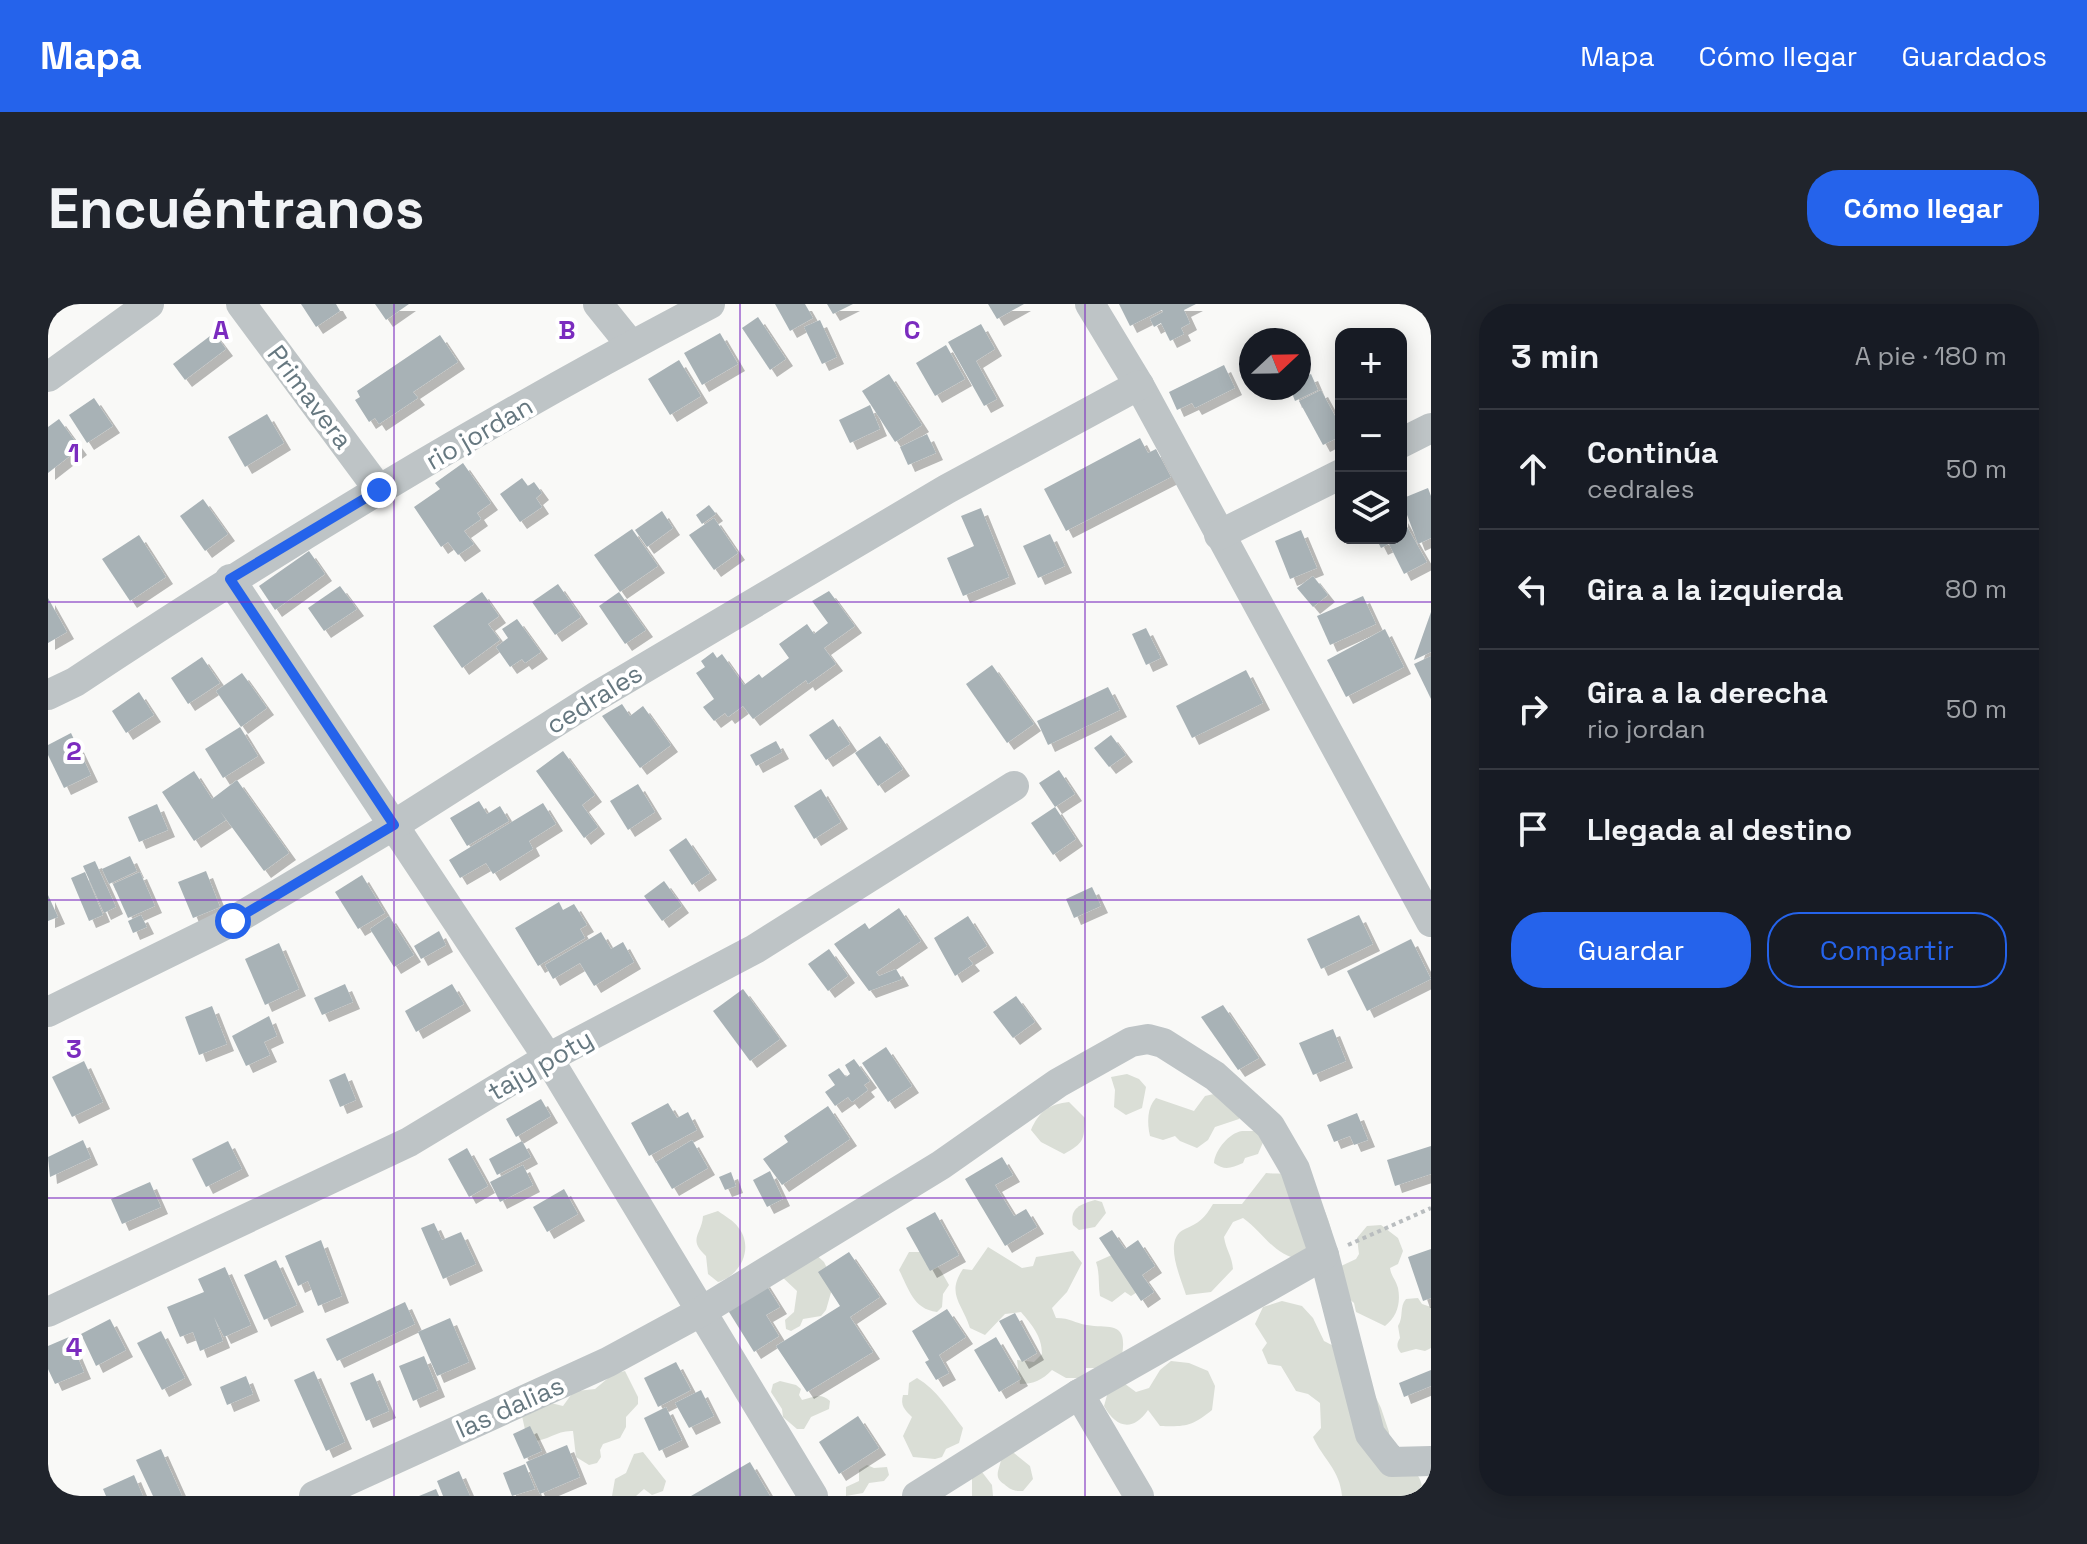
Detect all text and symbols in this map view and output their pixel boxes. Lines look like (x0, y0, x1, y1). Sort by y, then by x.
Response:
text: Mapa (40, 32, 142, 80)
text: Mapa (1580, 38, 1655, 74)
text: Cómo llegar (1699, 38, 1857, 74)
text: Guardados (1901, 38, 2047, 74)
button: Cómo llegar (1807, 170, 2039, 246)
text: Encuéntranos (48, 173, 424, 244)
text: A (213, 313, 230, 347)
text: B (558, 313, 576, 347)
text: C (904, 313, 920, 347)
north arrow (1239, 328, 1311, 400)
map controls (1335, 328, 1407, 544)
button: + (1335, 328, 1407, 400)
text: 3 min (1511, 335, 1599, 378)
street label: Primavera (260, 338, 360, 456)
text: A pie · 180 m (1855, 339, 2007, 373)
street label: rio jordan (419, 389, 539, 477)
button: − (1335, 400, 1407, 472)
text: Continúa (1587, 433, 1718, 472)
text: 1 (68, 436, 80, 470)
icon: ahead (1511, 447, 1555, 491)
text: 50 m (1946, 452, 2007, 486)
route end (361, 472, 397, 508)
button: layers (1335, 472, 1407, 544)
text: cedrales (1587, 472, 1694, 506)
icon: left (1511, 567, 1555, 611)
text: Gira a la izquierda (1587, 570, 1843, 609)
text: 80 m (1945, 572, 2007, 606)
street label: cedrales (539, 656, 649, 742)
text: Gira a la derecha (1587, 673, 1828, 712)
icon: right (1511, 687, 1555, 731)
text: 50 m (1946, 692, 2007, 726)
text: rio jordan (1587, 712, 1705, 746)
text: 2 (66, 734, 82, 768)
icon: arrive (1511, 807, 1555, 851)
text: Llegada al destino (1587, 810, 1852, 849)
route start (215, 903, 251, 939)
button: Guardar (1511, 912, 1751, 988)
button: Compartir (1767, 912, 2007, 988)
street label: tajy poty (481, 1021, 599, 1109)
text: 3 (66, 1032, 82, 1066)
text: 4 (66, 1330, 82, 1364)
street label: las dalias (451, 1368, 569, 1446)

